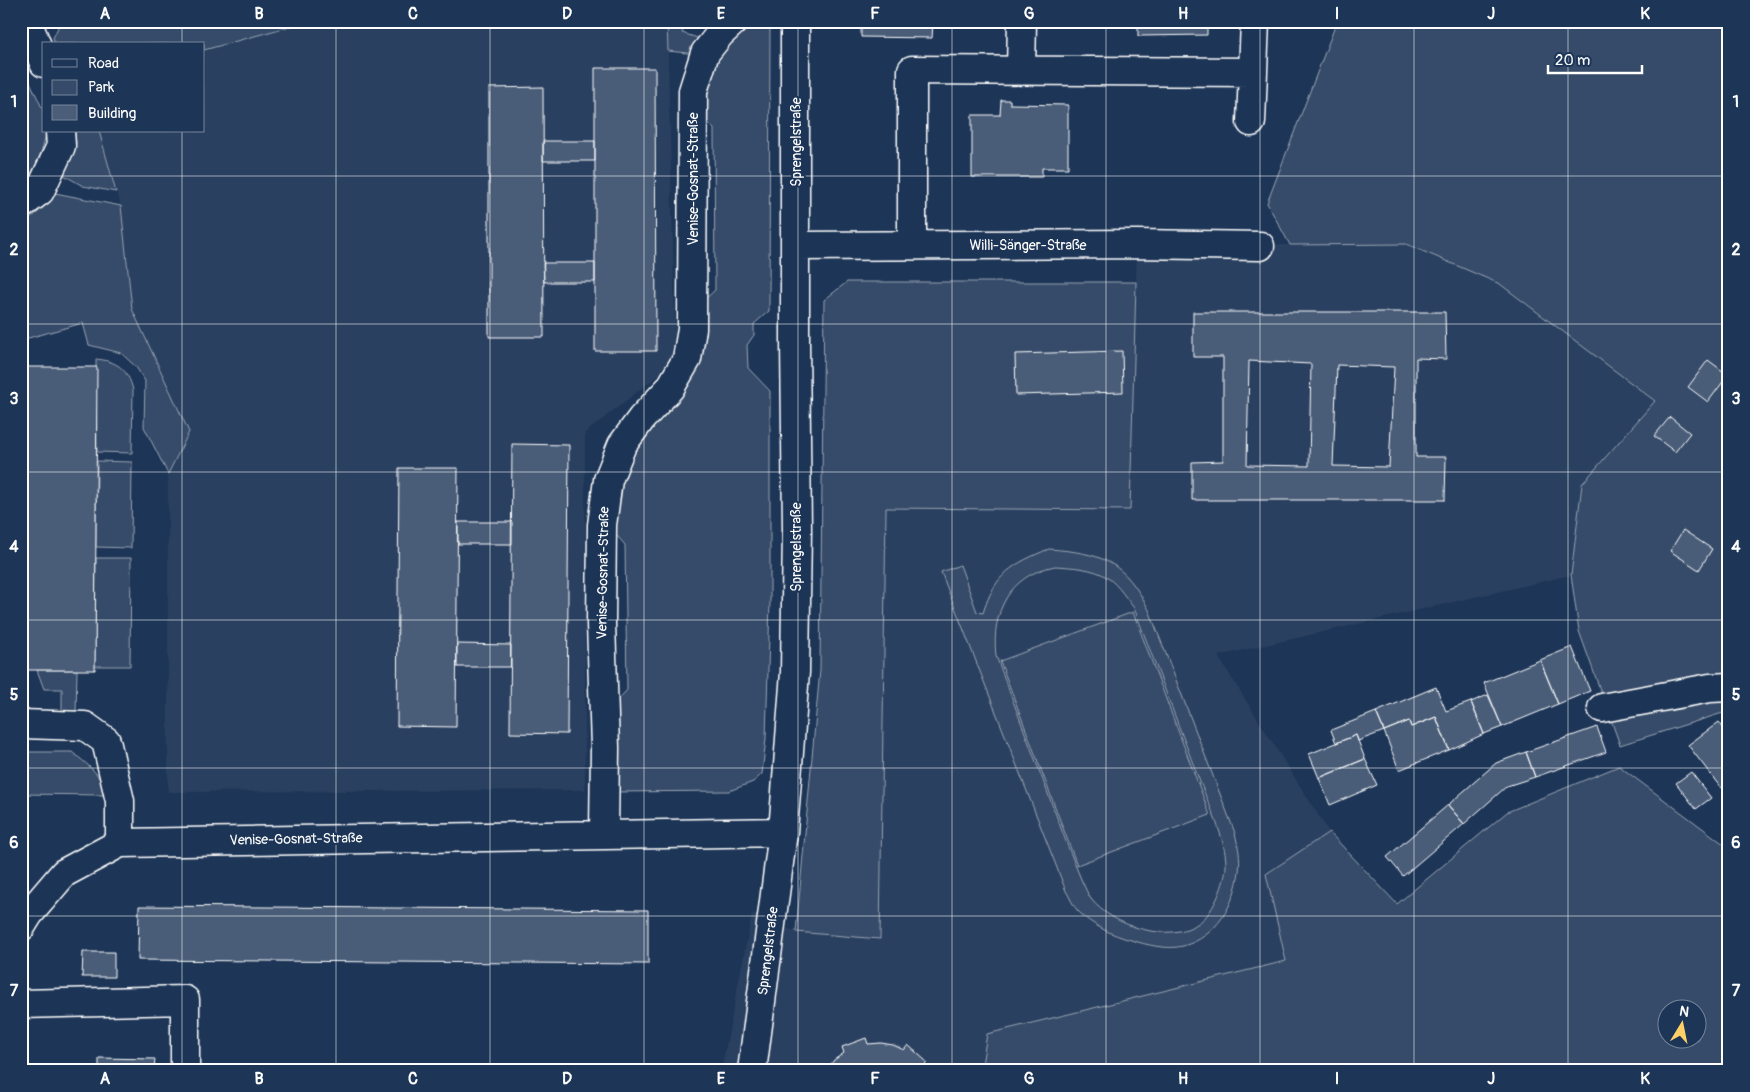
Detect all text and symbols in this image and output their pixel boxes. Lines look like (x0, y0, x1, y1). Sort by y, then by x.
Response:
text: A (100, 4, 111, 24)
text: B (254, 4, 264, 24)
text: C (408, 4, 418, 24)
text: D (562, 4, 572, 24)
text: E (717, 4, 726, 24)
text: F (870, 4, 880, 24)
text: G (1024, 4, 1035, 24)
text: H (1178, 4, 1188, 24)
text: I (1335, 4, 1339, 24)
text: J (1487, 4, 1495, 24)
text: K (1640, 4, 1650, 24)
legend (42, 42, 205, 132)
scale bar (1548, 42, 1641, 74)
text: 20 m (1555, 51, 1590, 70)
text: Road (88, 54, 119, 73)
text: Park (88, 78, 115, 97)
text: 1 (11, 92, 17, 112)
text: 1 (1733, 92, 1739, 112)
street label: Sprengelstraße (788, 97, 805, 187)
text: Building (88, 104, 136, 123)
street label: Venise-Gosnat-Straße (685, 112, 702, 246)
street label: Willi-Sänger-Straße (969, 237, 1087, 254)
text: 2 (10, 240, 19, 260)
text: 2 (1732, 240, 1741, 260)
text: 3 (10, 389, 19, 409)
text: 3 (1732, 389, 1741, 409)
street label: Sprengelstraße (788, 502, 805, 592)
street label: Venise-Gosnat-Straße (593, 506, 613, 640)
text: 4 (9, 537, 19, 557)
text: 4 (1731, 537, 1741, 557)
text: 5 (10, 685, 19, 705)
text: 5 (1732, 685, 1741, 705)
street label: Venise-Gosnat-Straße (229, 829, 363, 849)
text: 6 (9, 833, 19, 853)
text: 6 (1731, 833, 1741, 853)
street label: Sprengelstraße (754, 906, 782, 996)
text: 7 (10, 981, 19, 1001)
text: 7 (1732, 981, 1741, 1001)
north arrow (1658, 1000, 1708, 1050)
text: N (1678, 1002, 1690, 1021)
text: A (100, 1069, 111, 1089)
text: B (254, 1069, 264, 1089)
text: C (408, 1069, 418, 1089)
text: D (562, 1069, 572, 1089)
text: E (717, 1069, 726, 1089)
text: F (870, 1069, 880, 1089)
text: G (1024, 1069, 1035, 1089)
text: H (1178, 1069, 1188, 1089)
text: I (1335, 1069, 1339, 1089)
text: J (1487, 1069, 1495, 1089)
text: K (1640, 1069, 1650, 1089)

